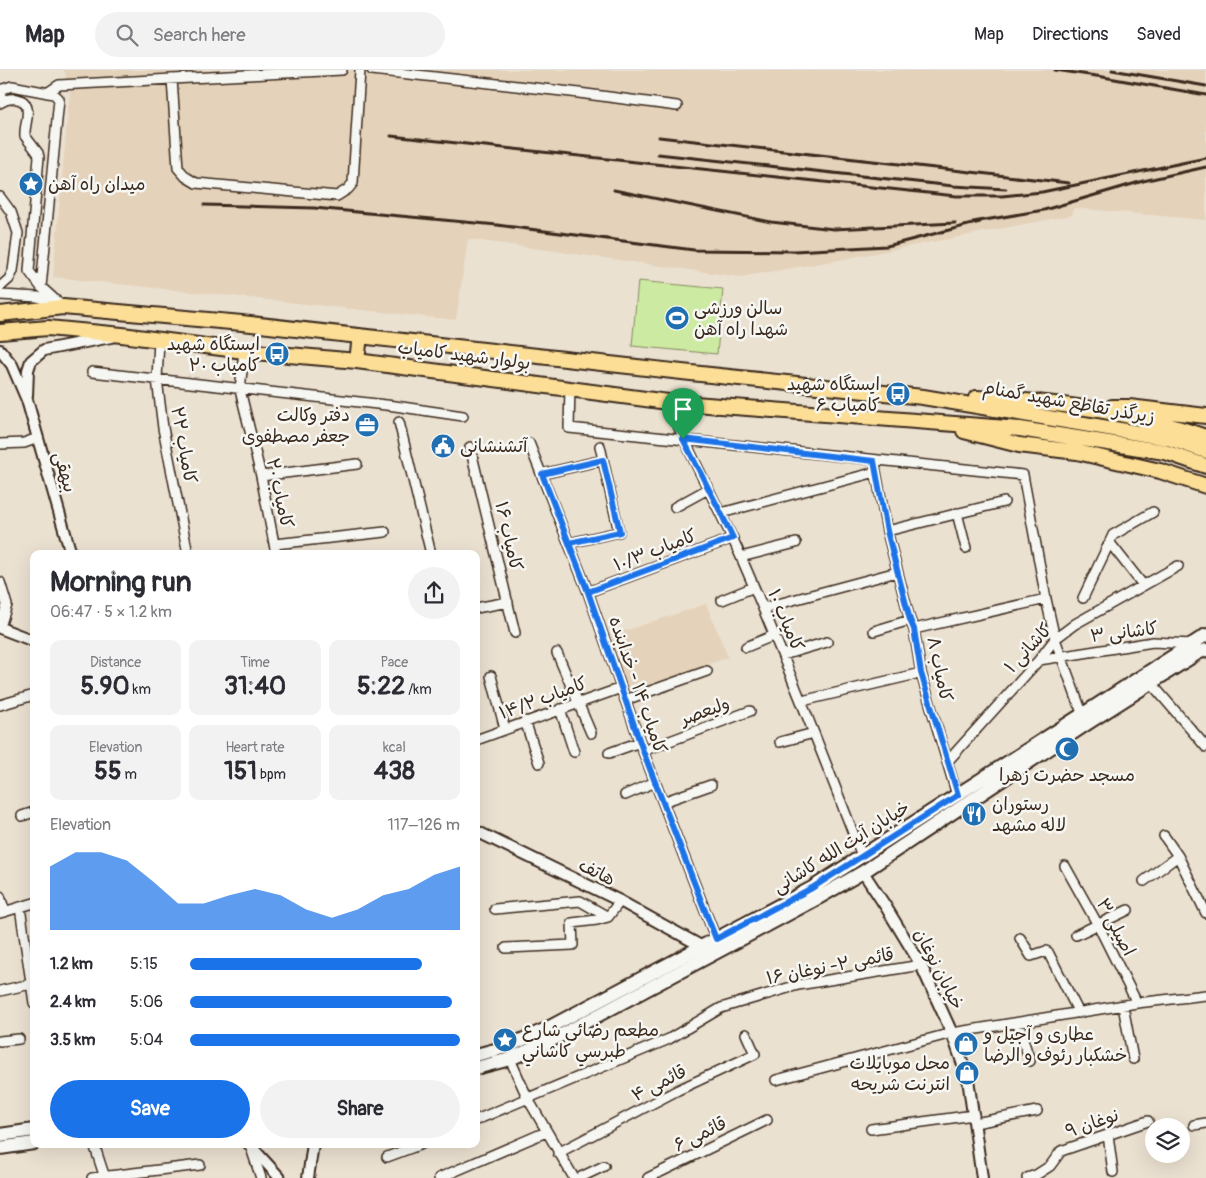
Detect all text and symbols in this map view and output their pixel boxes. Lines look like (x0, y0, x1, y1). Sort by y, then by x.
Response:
search box (95, 12, 445, 57)
text: Map (25, 20, 65, 49)
icon: search (113, 21, 141, 49)
text: Search here (153, 23, 246, 47)
text: Map (974, 23, 1004, 46)
text: Directions (1032, 23, 1108, 46)
text: Saved (1136, 23, 1181, 46)
place icon: میدان راه آهن (18, 171, 44, 197)
place label: میدان راه آهن (48, 173, 145, 196)
place label: سالن ورزشی شهدا راه آهن (694, 297, 788, 341)
sports icon: سالن ورزشی شهدا راه آهن (664, 305, 690, 331)
place label: ایستگاه شهید کامیاب ۲۰ (167, 333, 260, 377)
street label: بولوار شهید کامیاب (396, 336, 532, 375)
bus stop icon: ایستگاه شهید کامیاب ۲۰ (264, 341, 290, 367)
place label: ایستگاه شهید کامیاب ۶ (787, 373, 880, 417)
street label: زیرگذر تقاطع شهید گمنام (981, 376, 1157, 431)
bus stop icon: ایستگاه شهید کامیاب ۶ (885, 381, 911, 407)
pin (662, 388, 704, 439)
icon: arrive (669, 395, 697, 423)
place label: دفتر وکالت جعفر مصطفوی (242, 404, 350, 448)
street label: کامیاب ۲۲ (165, 405, 202, 486)
office icon: دفتر وکالت جعفر مصطفوی (354, 412, 380, 438)
public building icon: آتشنشانی (430, 433, 456, 459)
place label: آتشنشانی (460, 435, 529, 458)
street label: بیهقی (48, 449, 81, 495)
street label: کامیاب ۲۰ (261, 456, 298, 531)
street label: کامیاب ۱۶ (489, 499, 528, 573)
street label: کامیاب ۱۰/۳ (611, 524, 700, 577)
text: Morning run (50, 565, 192, 600)
button: share (408, 567, 460, 619)
street label: کامیاب ۱۰ (762, 585, 809, 655)
text: 06:47 · 5 × 1.2 km (50, 602, 172, 622)
street label: کامیاب ۱۴ - خدابنده (603, 614, 672, 757)
street label: کاشانی ۳ (1089, 617, 1159, 648)
street label: کاشانی ۱ (1000, 618, 1057, 678)
street label: کامیاب ۸ (921, 635, 958, 704)
text: Distance (90, 654, 141, 671)
text: Time (240, 654, 270, 671)
text: Pace (380, 654, 408, 671)
text: 5.90 (81, 671, 130, 702)
text: 31:40 (224, 671, 286, 702)
text: 5:22 (357, 671, 405, 702)
street label: کامیاب ۱۴/۲ (496, 672, 591, 725)
text: km (130, 681, 151, 698)
text: /km (405, 681, 432, 698)
street label: ولیعصر (676, 692, 733, 732)
mosque icon: مسجد حضرت زهرا (1054, 736, 1080, 762)
text: Elevation (89, 739, 142, 756)
text: Heart rate (225, 739, 285, 756)
text: kcal (383, 739, 406, 756)
text: 55 (94, 756, 121, 787)
text: 151 (224, 756, 257, 787)
text: 438 (374, 756, 415, 787)
place label: مسجد حضرت زهرا (999, 764, 1135, 787)
text: m (121, 766, 137, 783)
text: bpm (257, 766, 286, 783)
place label: رستوران لاله مشهد (992, 793, 1066, 837)
street label: خیابان آیت الله کاشانی (768, 796, 914, 899)
restaurant icon: رستوران لاله مشهد (961, 801, 987, 827)
text: Elevation (50, 815, 111, 835)
text: 117–126 m (387, 815, 460, 835)
street label: هاتف (575, 854, 619, 891)
street label: اصیلی ۳ (1091, 894, 1140, 960)
street label: خیابان نوغان (908, 925, 969, 1014)
street label: قائمی ۲- نوغان ۱۶ (764, 943, 896, 990)
text: 1.2 km (50, 954, 93, 974)
text: 5:15 (130, 954, 158, 974)
text: 2.4 km (50, 992, 96, 1012)
text: 5:06 (130, 992, 163, 1012)
place label: مطعم رضائي شارع طبرسي كاشاني (522, 1019, 659, 1067)
place label: عطاری و آجیل و خشکبار رئوف و الرضا (982, 1023, 1127, 1067)
place icon: مطعم رضائي شارع طبرسي كاشاني (492, 1027, 518, 1053)
text: 3.5 km (50, 1030, 95, 1050)
text: 5:04 (130, 1030, 163, 1050)
shop icon: عطاری و آجیل و خشکبار رئوف و الرضا (953, 1031, 979, 1057)
place label: محل موبايلات انترنت شريحه (850, 1052, 950, 1096)
street label: قائمی ۴ (628, 1060, 691, 1107)
shop icon: محل موبايلات انترنت شريحه (954, 1060, 980, 1086)
button: Save (50, 1080, 250, 1138)
button: Share (260, 1080, 460, 1138)
street label: نوغان ۹ (1063, 1104, 1122, 1143)
street label: قائمی ۶ (670, 1112, 730, 1157)
map controls (1145, 1118, 1190, 1163)
button: layers (1145, 1118, 1190, 1163)

